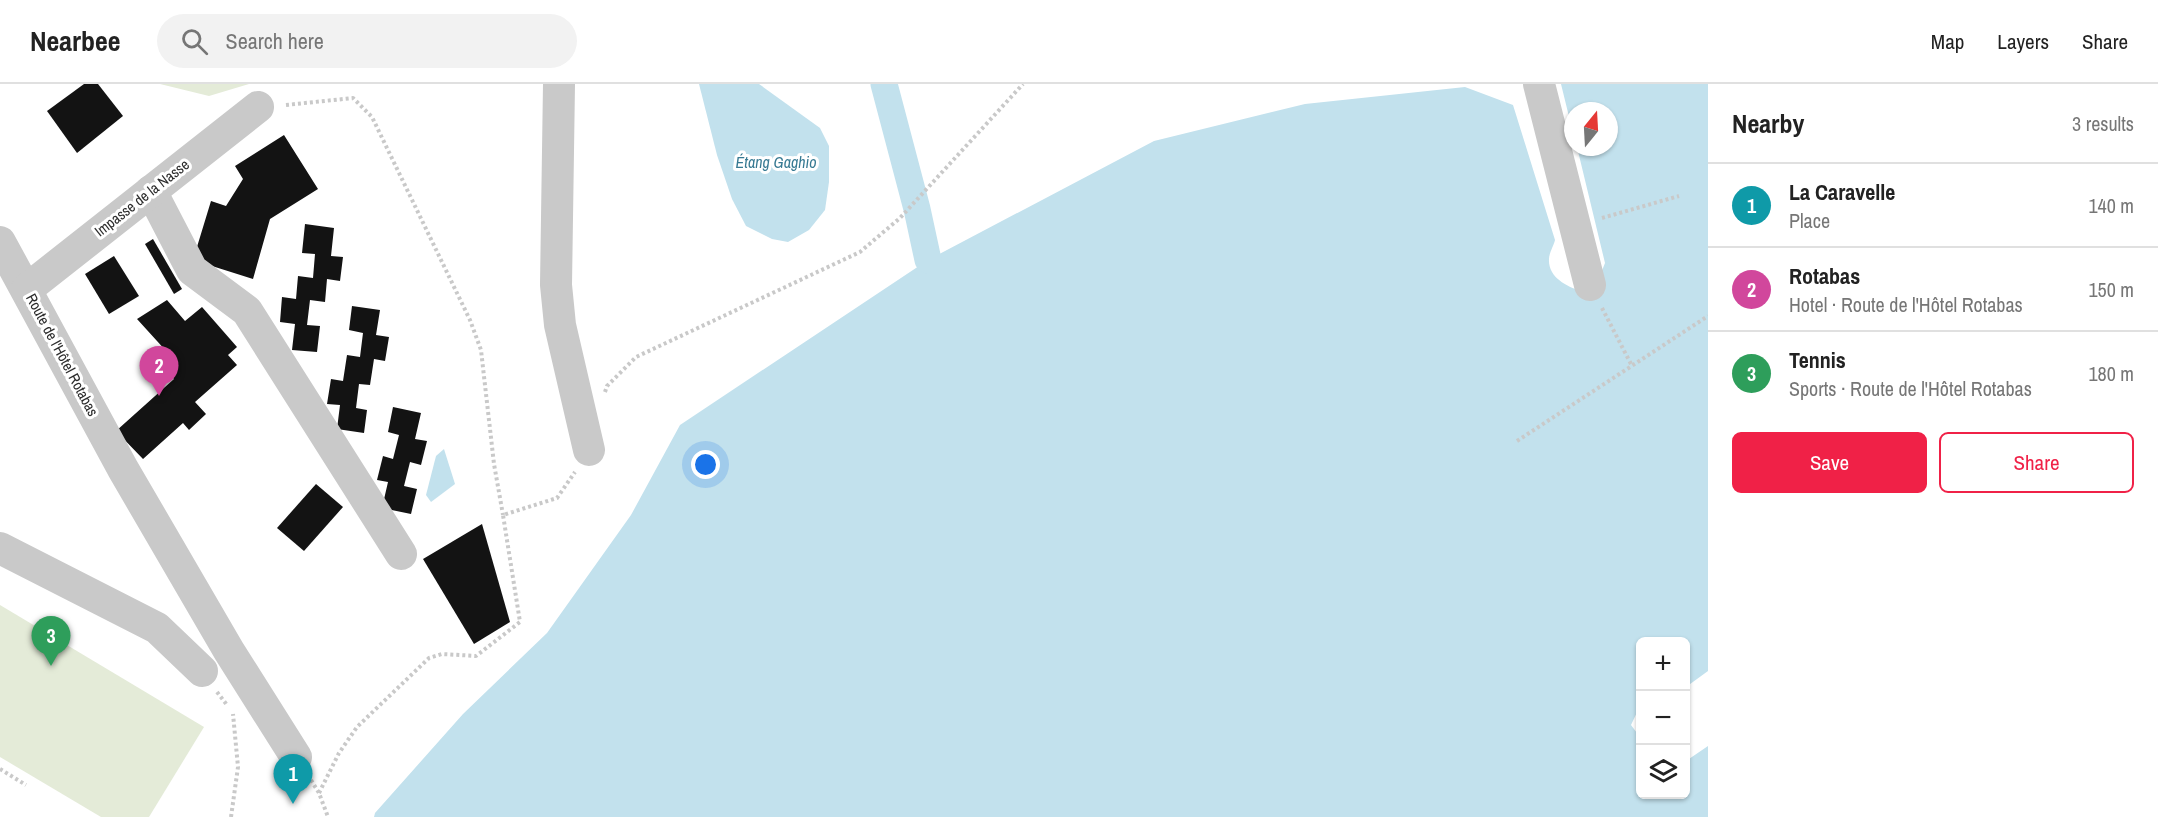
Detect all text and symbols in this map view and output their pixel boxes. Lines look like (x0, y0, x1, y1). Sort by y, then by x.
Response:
search box (157, 14, 577, 68)
text: Nearbee (30, 22, 121, 60)
icon: search (178, 25, 211, 58)
text: Search here (226, 26, 324, 56)
text: Map (1931, 27, 1964, 56)
text: Layers (1997, 27, 2049, 56)
text: Share (2082, 27, 2128, 56)
north arrow (1564, 102, 1618, 156)
text: Nearby (1732, 106, 1804, 141)
text: 3 results (2072, 110, 2134, 137)
water label: Étang Gaghio (736, 151, 816, 173)
street label: Impasse de la Nasse (90, 154, 194, 241)
text: La Caravelle (1789, 177, 1895, 207)
text: 1 (1747, 192, 1756, 219)
text: 140 m (2088, 192, 2134, 219)
text: Place (1789, 207, 1830, 234)
text: Rotabas (1789, 261, 1860, 291)
text: 2 (1747, 276, 1756, 303)
text: 150 m (2088, 276, 2134, 303)
street label: Route de l'Hôtel Rotabas (21, 290, 104, 420)
text: Hotel · Route de l'Hôtel Rotabas (1789, 291, 2023, 318)
text: Tennis (1789, 345, 1846, 375)
pin: 2 (140, 346, 178, 396)
text: 3 (1747, 360, 1756, 387)
text: 180 m (2088, 360, 2134, 387)
text: Sports · Route de l'Hôtel Rotabas (1789, 375, 2032, 402)
button: Save (1732, 432, 1927, 493)
button: Share (1939, 432, 2134, 493)
your location (691, 450, 720, 479)
pin: 3 (32, 616, 70, 666)
map controls (1636, 637, 1690, 799)
button: + (1636, 637, 1690, 691)
button: − (1636, 691, 1690, 745)
button: layers (1636, 745, 1690, 799)
pin: 1 (274, 754, 312, 804)

